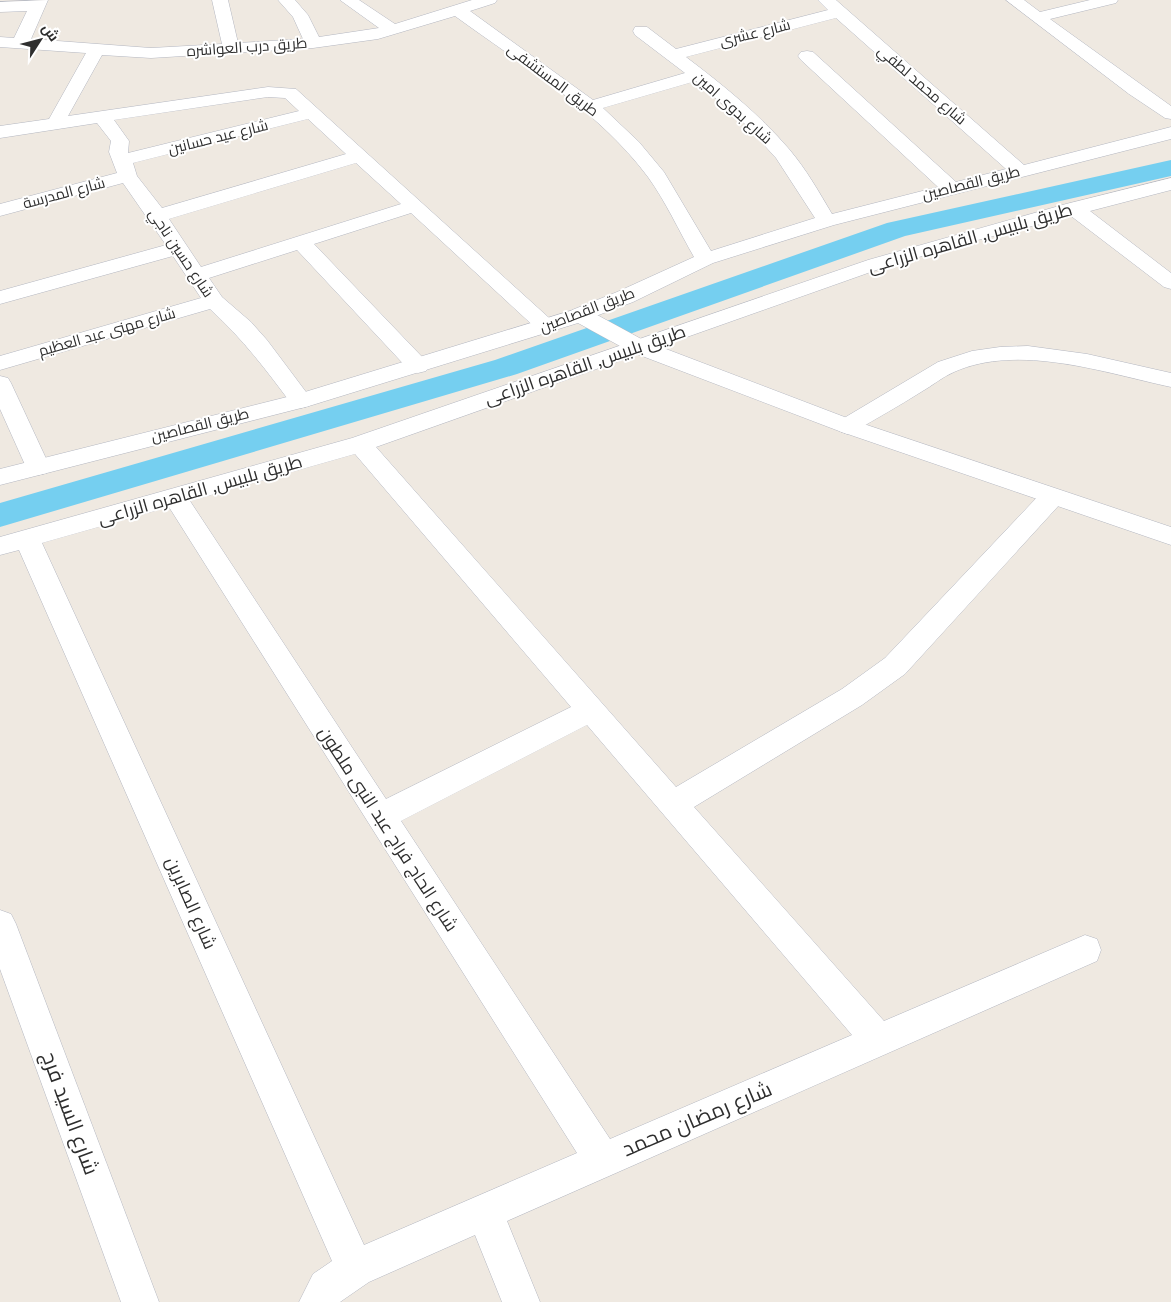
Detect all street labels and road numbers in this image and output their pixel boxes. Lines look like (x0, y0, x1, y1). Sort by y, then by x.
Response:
street label: شارع عشرى (718, 16, 793, 52)
street label: طريق درب العواشره (186, 34, 308, 61)
street label: طريق المستشفى (503, 40, 602, 121)
street label: شارع محمد لطفي (872, 42, 970, 131)
street label: شارع بدوى امين (689, 68, 776, 149)
street label: شارع عيد حسانين (166, 116, 271, 160)
street label: طريق القصاصين (920, 162, 1022, 205)
street label: شارع المدرسة (21, 173, 108, 215)
street label: طريق بلبيس, القاهره الزراعى (865, 198, 1075, 279)
street label: شارع حسين ناجي (142, 205, 217, 302)
street label: طريق القصاصين (537, 284, 637, 337)
street label: شارع مهنى عبد العظيم (37, 304, 178, 362)
street label: طريق بلبيس, القاهره الزراعى (481, 320, 689, 411)
street label: طريق القصاصين (149, 404, 251, 447)
street label: طريق بلبيس, القاهره الزراعى (95, 450, 305, 531)
street label: شارع الحاج فراج عبد النبى ملطون (313, 722, 463, 936)
street label: شارع الصابرين (160, 853, 221, 953)
street label: شارع السيد فرج (35, 1048, 103, 1179)
street label: شارع رمضان محمد (619, 1077, 776, 1163)

